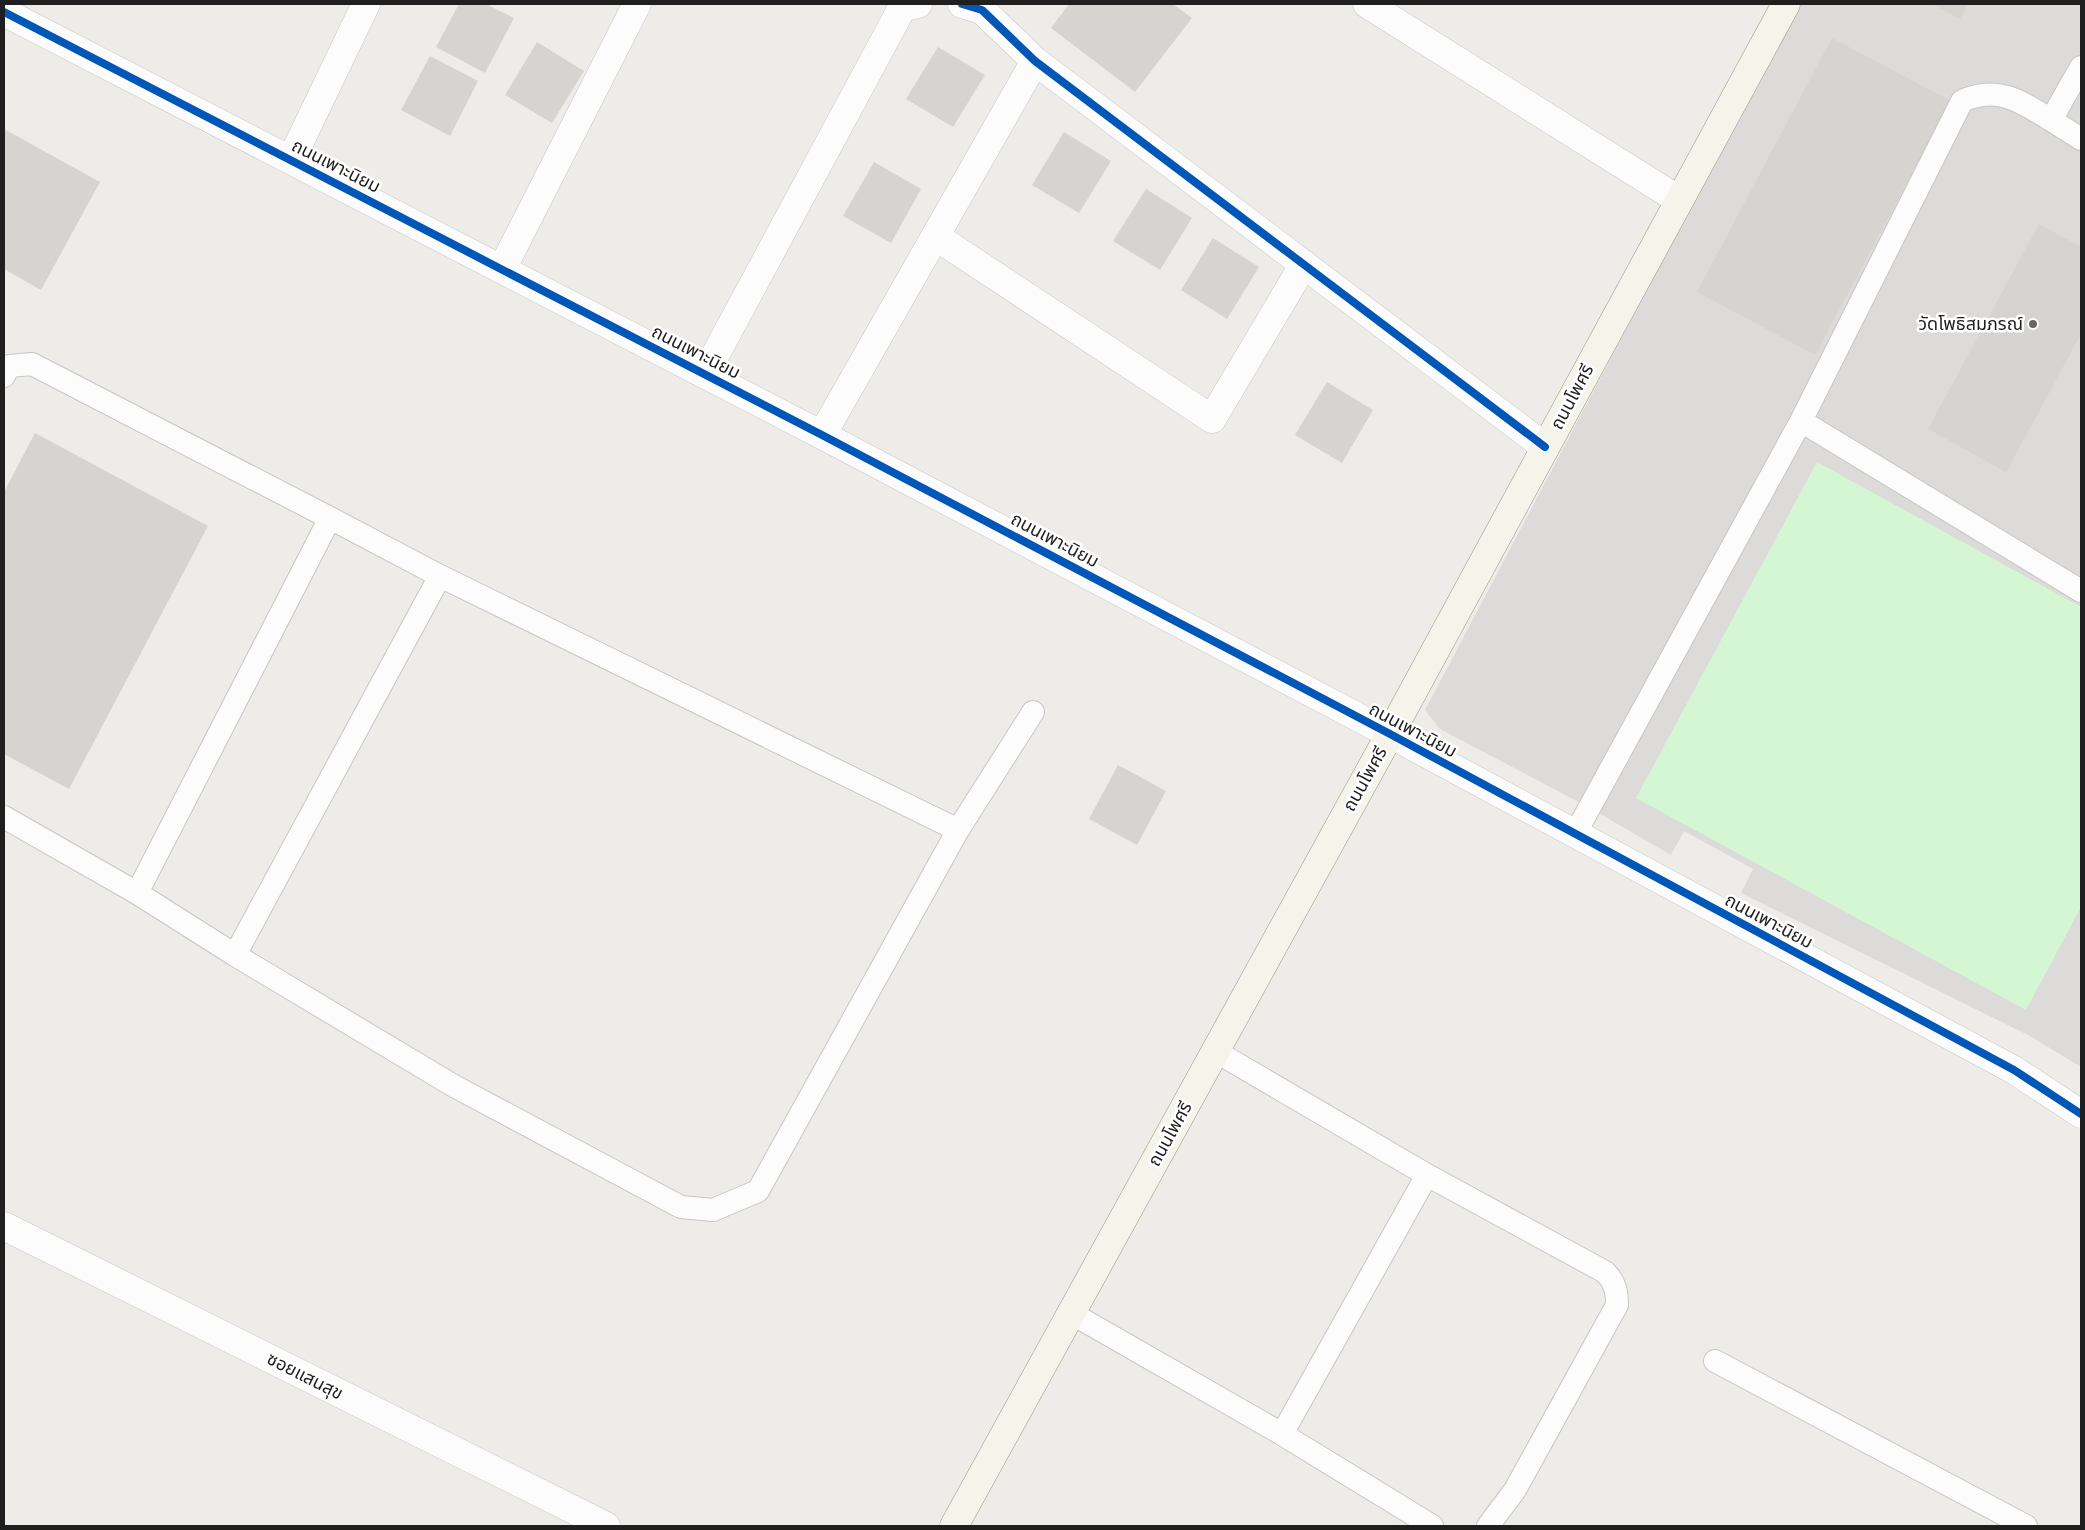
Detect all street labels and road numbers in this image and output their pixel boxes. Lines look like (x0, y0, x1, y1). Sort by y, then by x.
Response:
street label: ถนนเพาะนิยม (287, 132, 385, 200)
street label: ถนนเพาะนิยม (647, 318, 745, 386)
street label: ถนนโพศรี (1544, 359, 1600, 434)
street label: ถนนเพาะนิยม (1006, 506, 1104, 574)
street label: ถนนเพาะนิยม (1364, 696, 1462, 764)
street label: ถนนโพศรี (1336, 742, 1394, 816)
street label: ถนนเพาะนิยม (1720, 887, 1818, 955)
street label: ถนนโพศรี (1141, 1097, 1199, 1171)
street label: ซอยแสนสุข (262, 1346, 348, 1406)

